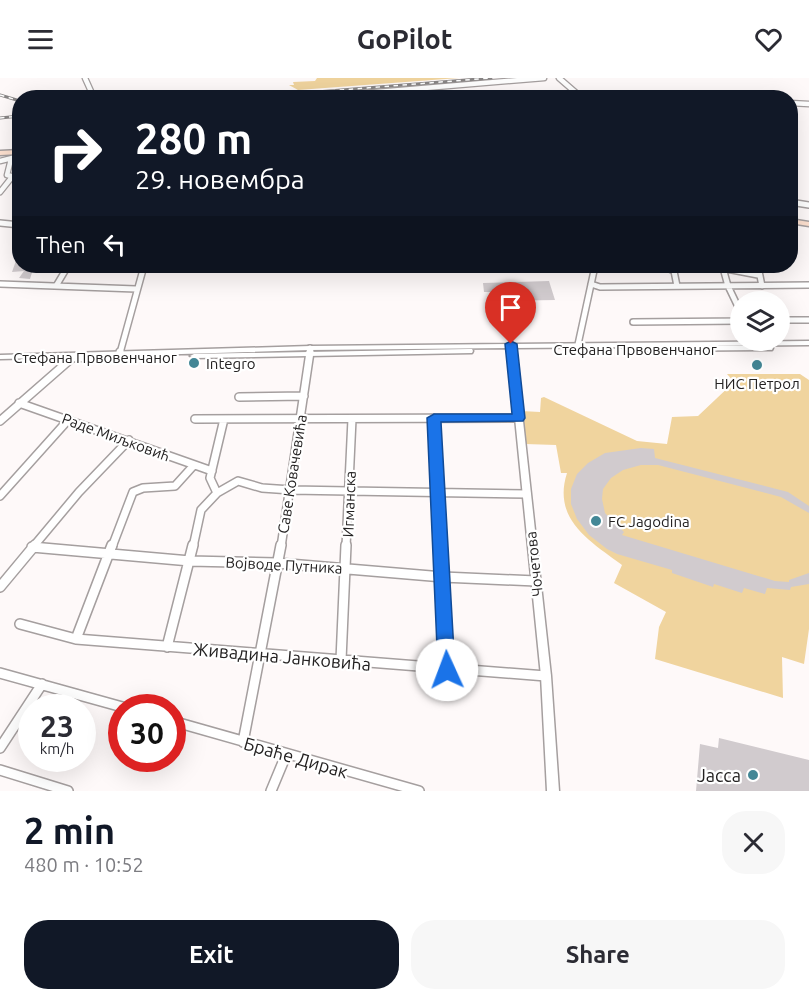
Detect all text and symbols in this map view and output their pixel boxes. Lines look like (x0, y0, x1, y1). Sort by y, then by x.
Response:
icon: menu (24, 23, 57, 56)
icon: heart (752, 23, 785, 56)
text: GoPilot (357, 24, 452, 54)
icon: right (36, 114, 114, 192)
text: 280 m (135, 115, 252, 162)
text: 29. новембра (135, 164, 305, 194)
icon: left (98, 228, 131, 261)
text: Then (36, 232, 86, 257)
pin (485, 282, 536, 344)
icon: arrive (494, 291, 527, 324)
map controls (730, 291, 790, 351)
button: layers (730, 291, 790, 351)
street label: Стефана Првовенчаног (553, 341, 717, 358)
street label: Стефана Првовенчаног (13, 349, 177, 366)
place label: Integro (206, 355, 256, 372)
marker: Integro (187, 356, 201, 370)
marker: НИС Петрол (750, 358, 764, 372)
place label: НИС Петрол (714, 375, 800, 392)
street label: Раде Миљковић (60, 410, 172, 464)
street label: Саве Ковачевића (274, 413, 310, 535)
street label: Игманска (339, 470, 359, 538)
place label: FC Jagodina (608, 513, 690, 530)
marker: FC Jagodina (589, 514, 603, 528)
street label: Чочетова (522, 530, 546, 598)
street label: Војводе Путника (225, 553, 343, 577)
street label: Живадина Јанковића (192, 638, 372, 674)
position arrow (415, 638, 479, 702)
speed limit sign: 30 (108, 694, 186, 772)
text: 23 (40, 709, 74, 743)
street label: Браће Дирак (242, 733, 350, 781)
text: km/h (40, 740, 74, 757)
place label: Јасса (697, 765, 741, 785)
marker: Јасса (746, 768, 760, 782)
text: 2 min (24, 810, 115, 851)
button: close (722, 811, 785, 874)
text: 480 m · 10:52 (24, 853, 144, 876)
button: Exit (24, 920, 399, 989)
button: Share (411, 920, 785, 989)

